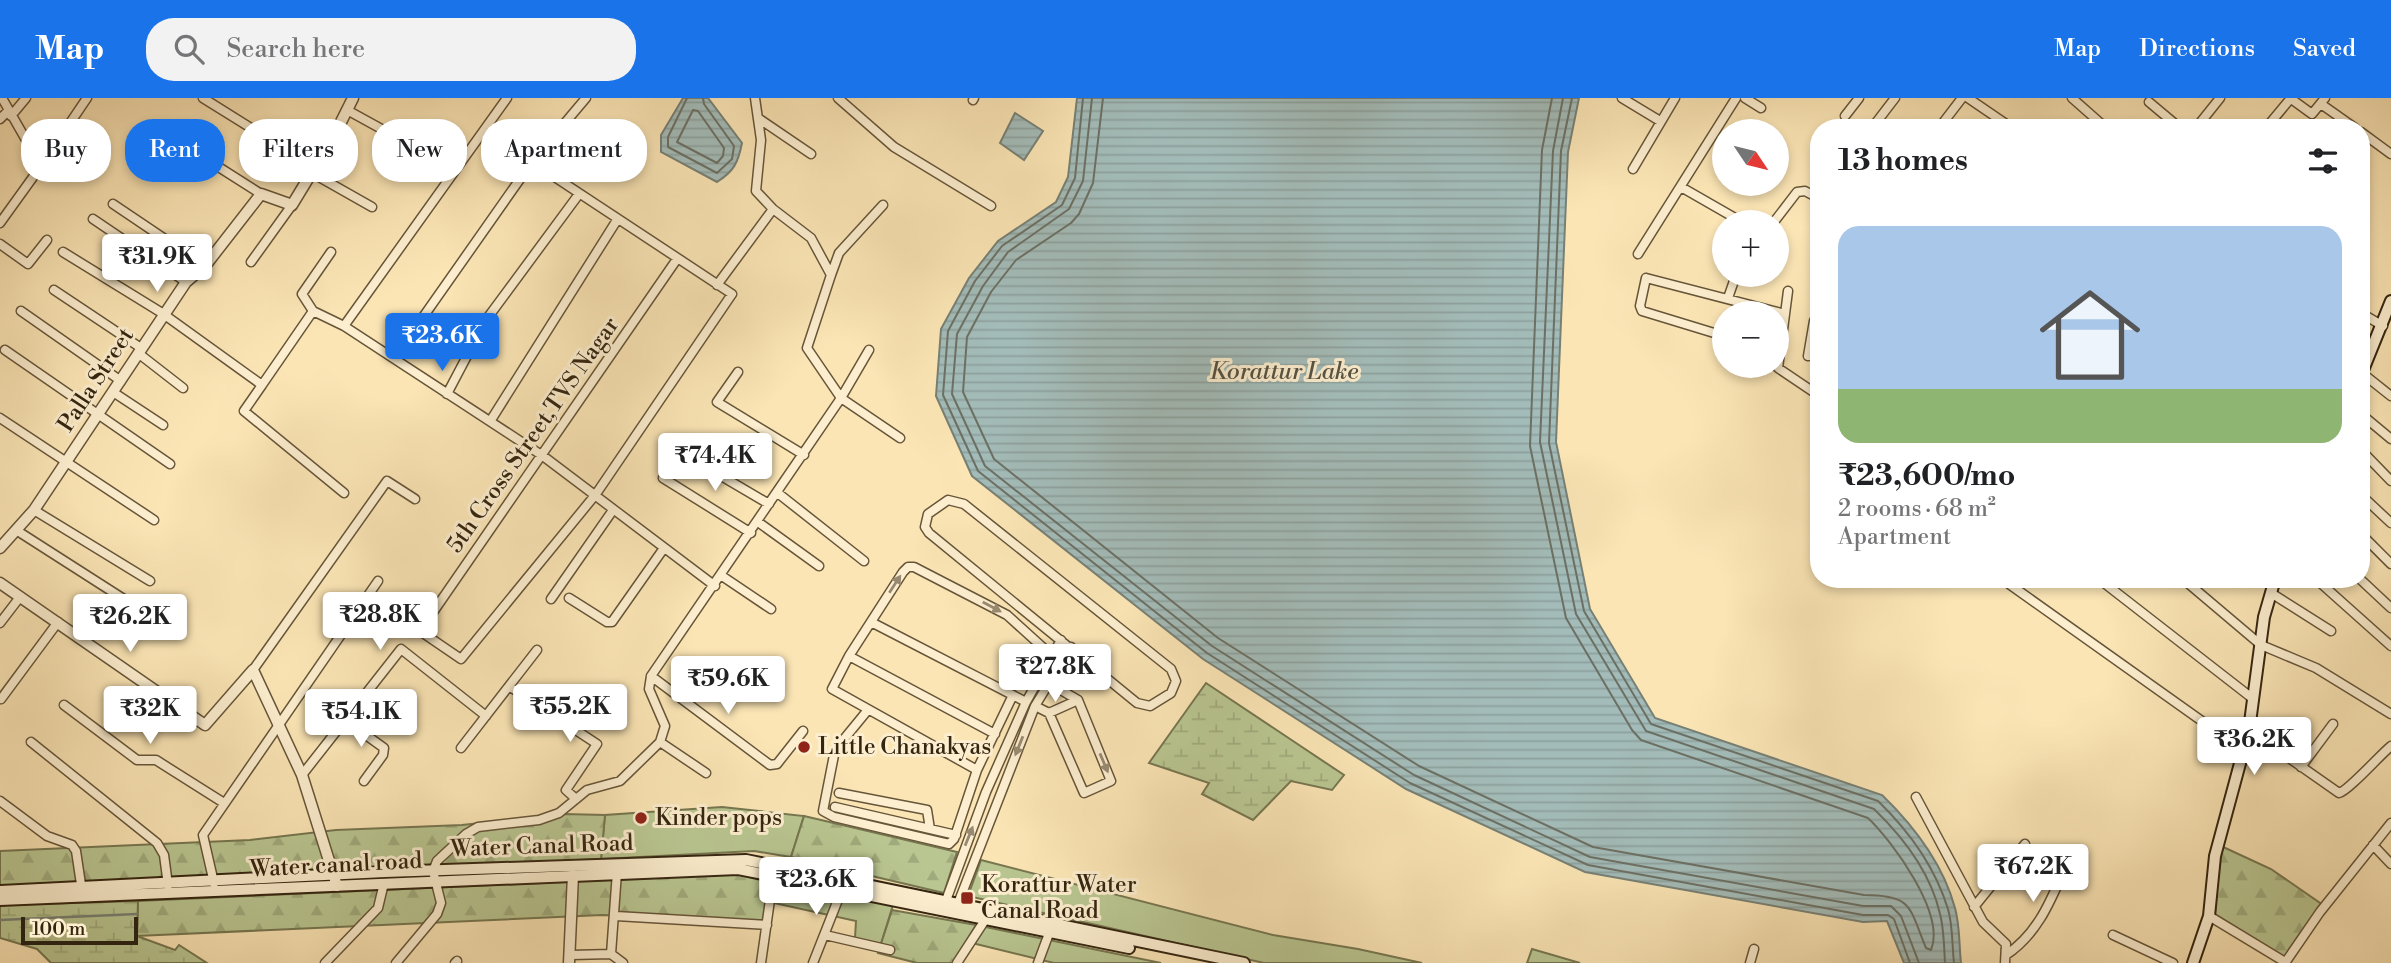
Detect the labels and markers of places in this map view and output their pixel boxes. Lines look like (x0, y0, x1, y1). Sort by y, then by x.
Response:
pin: ₹31.9K (100, 234, 214, 294)
pin: ₹23.6K (385, 314, 499, 373)
pin: ₹74.4K (658, 434, 772, 493)
pin: ₹28.8K (323, 592, 437, 652)
pin: ₹26.2K (73, 594, 187, 654)
pin: ₹27.8K (998, 644, 1112, 704)
pin: ₹59.6K (671, 656, 785, 716)
pin: ₹55.2K (513, 684, 627, 744)
pin: ₹32K (109, 686, 191, 746)
pin: ₹54.1K (304, 690, 418, 749)
pin: ₹36.2K (2197, 718, 2311, 777)
place label: Little Chanakyas (818, 733, 991, 761)
marker: Little Chanakyas (796, 739, 812, 755)
place label: Kinder pops (655, 804, 782, 832)
marker: Kinder pops (633, 810, 649, 826)
pin: ₹67.2K (1976, 844, 2090, 904)
pin: ₹23.6K (759, 858, 873, 917)
place label: Korattur Water Canal Road (981, 871, 1137, 925)
marker: Korattur Water Canal Road (959, 890, 975, 906)

